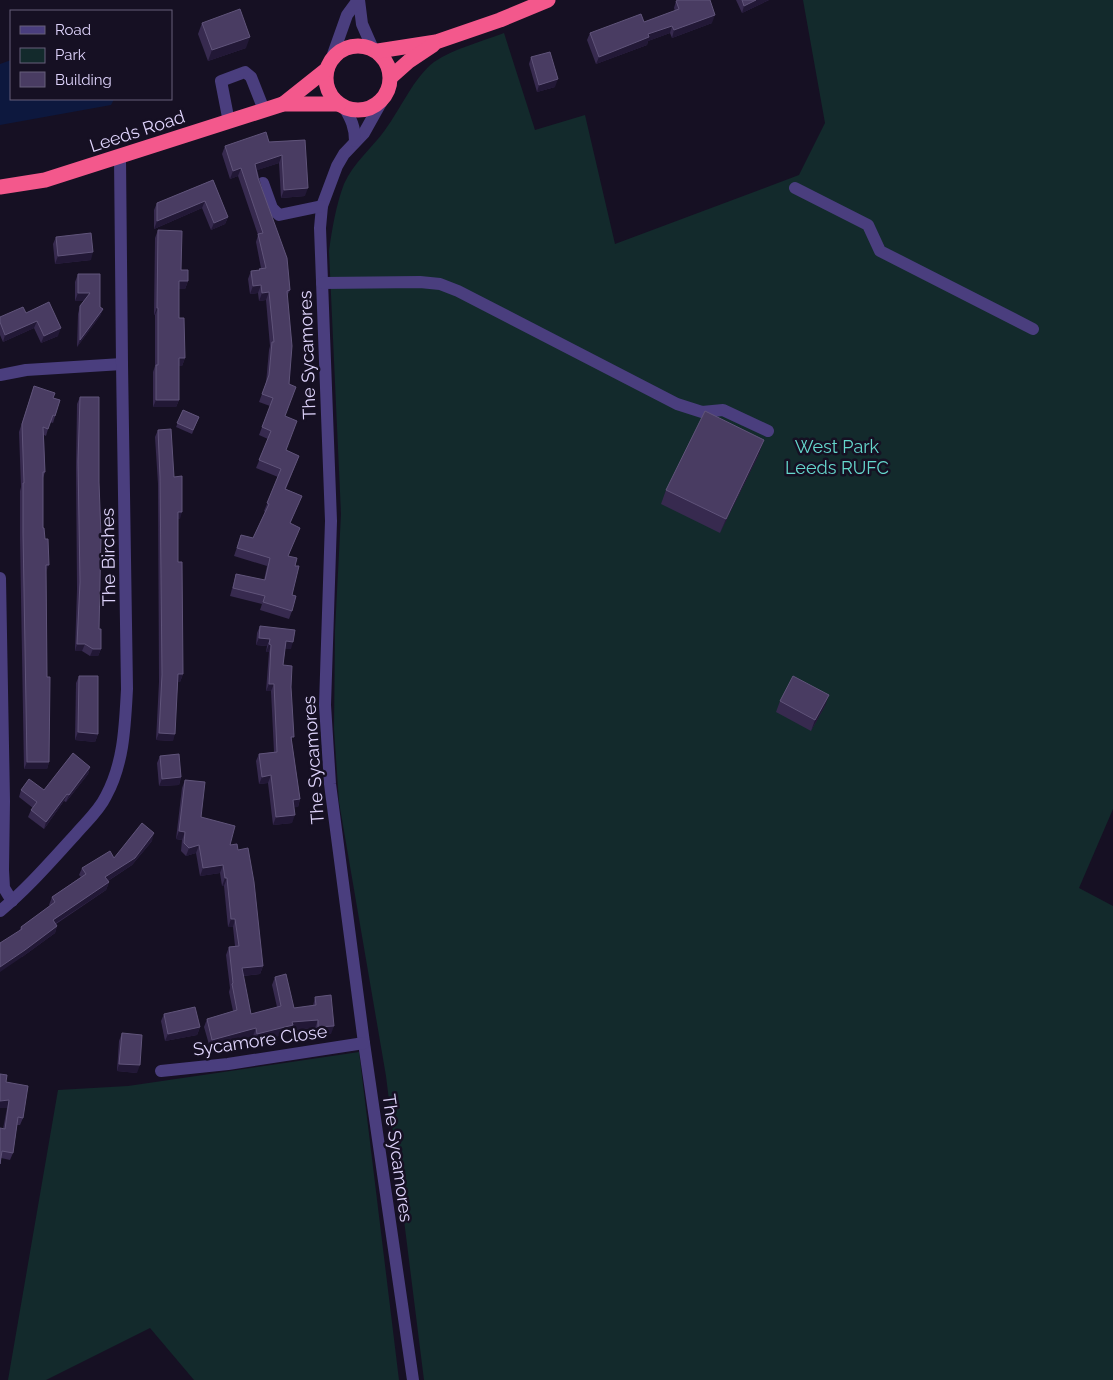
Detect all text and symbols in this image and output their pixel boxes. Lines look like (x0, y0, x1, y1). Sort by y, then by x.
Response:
legend (10, 10, 172, 100)
text: Road (55, 21, 91, 39)
text: Park (55, 46, 86, 64)
text: Building (55, 71, 112, 89)
street label: Leeds Road (87, 106, 187, 156)
street label: The Sycamores (294, 290, 320, 420)
park label: West Park Leeds RUFC (785, 436, 889, 478)
street label: The Birches (97, 507, 119, 606)
street label: The Sycamores (298, 695, 328, 825)
street label: Sycamore Close (192, 1020, 329, 1060)
street label: The Sycamores (379, 1093, 417, 1224)

